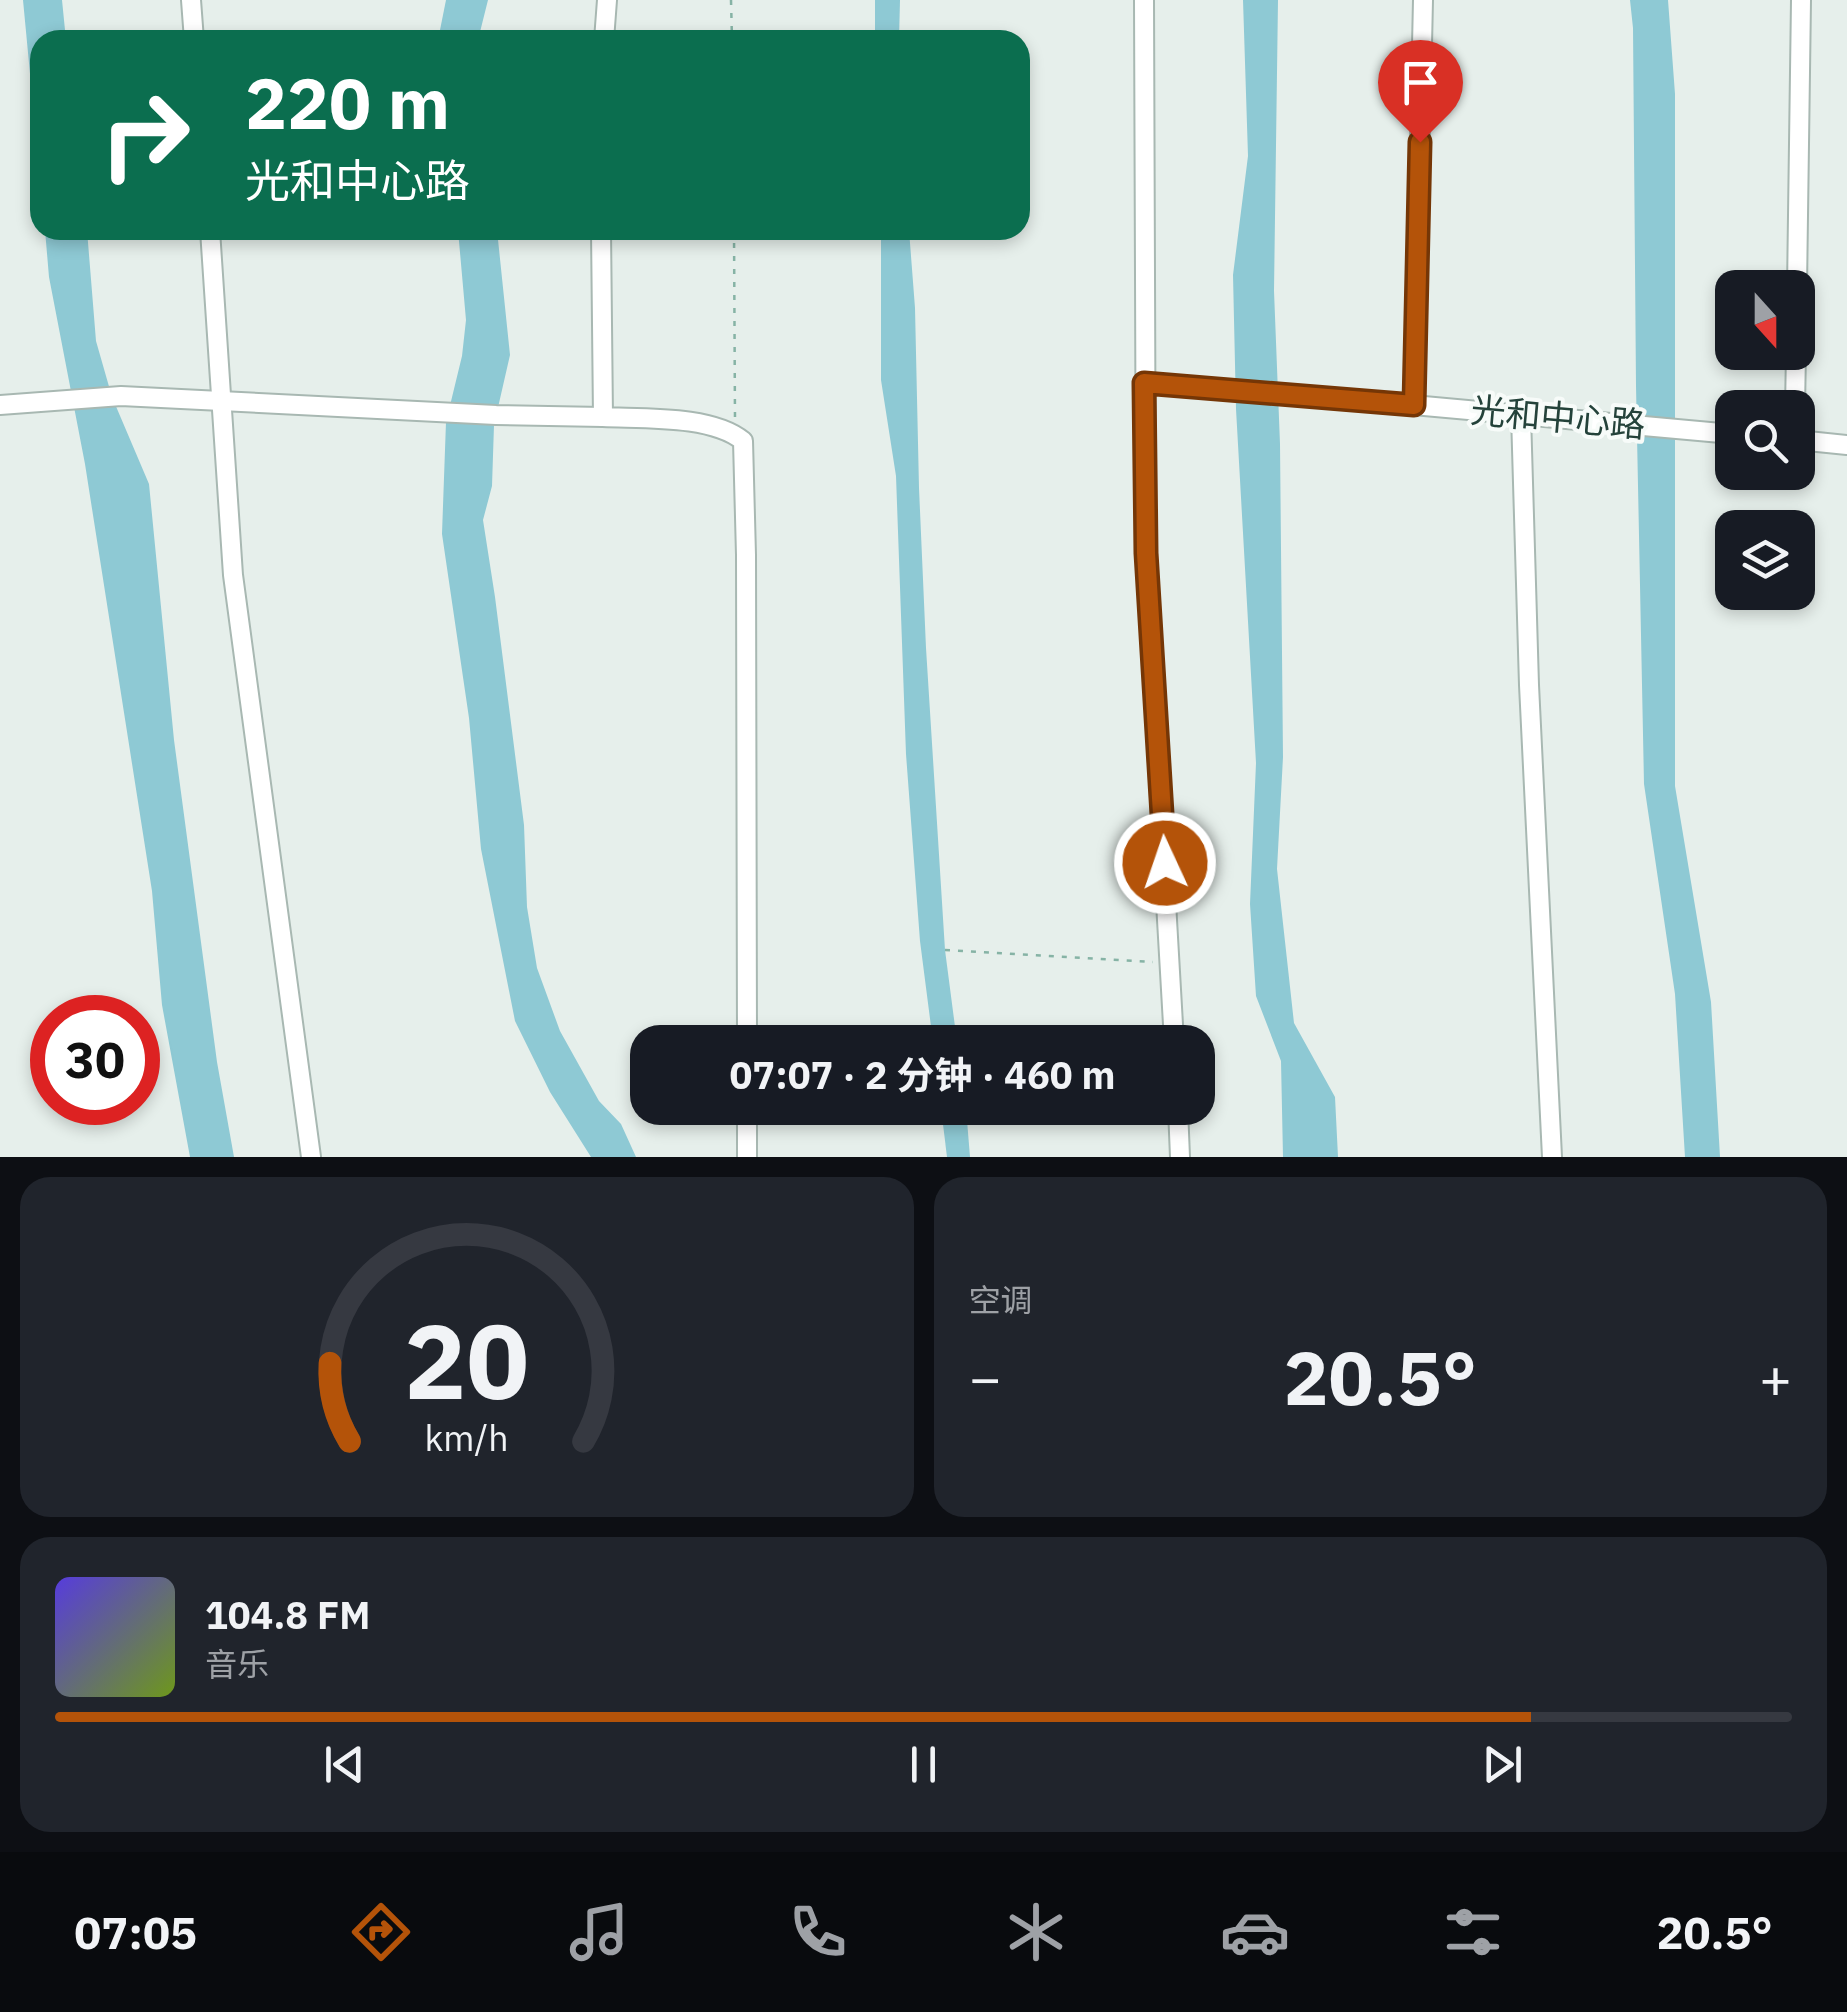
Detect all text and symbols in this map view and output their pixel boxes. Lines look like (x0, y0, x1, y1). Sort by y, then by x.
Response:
pin (1378, 40, 1463, 143)
icon: arrive (1393, 55, 1448, 110)
text: 220 m (245, 57, 450, 148)
icon: right (80, 70, 210, 200)
text: 光和中心路 (245, 151, 470, 209)
north arrow (1715, 270, 1815, 370)
map controls (1715, 270, 1815, 610)
street label: 光和中心路 (1469, 386, 1647, 448)
button: search (1715, 390, 1815, 490)
button: layers (1715, 510, 1815, 610)
position arrow (1113, 811, 1217, 915)
speed limit sign: 30 (30, 995, 160, 1125)
text: 07:07 · 2 分钟 · 460 m (730, 1050, 1115, 1099)
text: 空调 (969, 1279, 1033, 1321)
text: 20 (404, 1292, 529, 1428)
text: 20.5° (1283, 1328, 1477, 1426)
text: − (969, 1342, 1002, 1413)
text: + (1759, 1342, 1792, 1413)
text: km/h (425, 1414, 509, 1461)
text: 104.8 FM (205, 1590, 370, 1639)
text: 音乐 (205, 1643, 269, 1685)
icon: previous (317, 1737, 372, 1792)
icon: pause (896, 1737, 951, 1792)
icon: next (1475, 1737, 1530, 1792)
icon: directions (346, 1897, 416, 1967)
icon: music (564, 1897, 634, 1967)
icon: phone (783, 1897, 853, 1967)
icon: climate (1001, 1897, 1071, 1967)
icon: car (1220, 1897, 1290, 1967)
icon: filters (1438, 1897, 1508, 1967)
text: 07:05 (74, 1903, 197, 1961)
text: 20.5° (1657, 1903, 1773, 1961)

